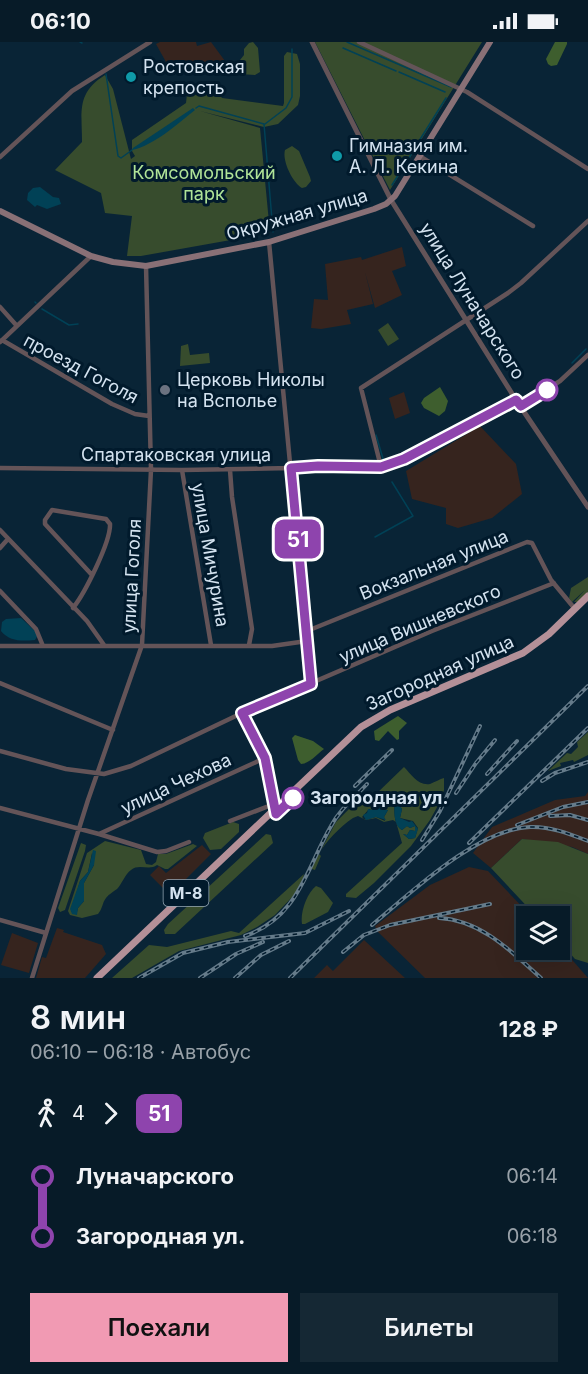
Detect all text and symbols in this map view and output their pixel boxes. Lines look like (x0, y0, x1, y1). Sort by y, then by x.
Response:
text: 06:10 (30, 8, 91, 34)
place label: Ростовская крепость (143, 56, 245, 98)
marker: Ростовская крепость (124, 70, 138, 84)
place label: Гимназия им. А. Л. Кекина (349, 135, 468, 177)
marker: Гимназия им. А. Л. Кекина (330, 149, 344, 163)
park label: Комсомольский парк (132, 162, 276, 204)
street label: Окружная улица (224, 184, 370, 245)
street label: улица Луначарского (416, 218, 529, 383)
street label: проезд Гоголя (20, 330, 142, 408)
place label: Церковь Николы на Всполье (177, 369, 325, 411)
unlabelled marker (536, 379, 558, 401)
marker: Церковь Николы на Всполье (158, 383, 172, 397)
street label: Спартаковская улица (81, 444, 271, 465)
street label: улица Мичурина (187, 481, 233, 629)
street label: улица Гоголя (118, 518, 145, 634)
line badge: 51 (271, 520, 325, 558)
street label: Вокзальная улица (357, 525, 511, 604)
text: 51 (287, 527, 309, 552)
street label: улица Вишневского (336, 580, 504, 667)
street label: Загородная улица (363, 630, 517, 715)
street label: улица Чехова (117, 749, 234, 818)
marker: Загородная ул. (282, 787, 304, 809)
place label: Загородная ул. (310, 787, 448, 808)
road number: М-8 (164, 880, 208, 906)
map controls (516, 906, 570, 960)
button: layers (516, 906, 570, 960)
text: 8 мин (30, 997, 126, 1037)
text: 128 ₽ (499, 1016, 558, 1042)
text: 06:10 – 06:18 · Автобус (30, 1040, 251, 1064)
icon: walk (30, 1097, 63, 1130)
icon: forward (94, 1097, 127, 1130)
text: 4 (72, 1101, 85, 1125)
text: 51 (148, 1101, 170, 1126)
text: Луначарского (76, 1163, 234, 1189)
text: 06:14 (506, 1164, 558, 1188)
text: Загородная ул. (76, 1223, 245, 1249)
text: 06:18 (507, 1224, 558, 1248)
button: Поехали (30, 1293, 288, 1362)
button: Билеты (300, 1293, 558, 1362)

